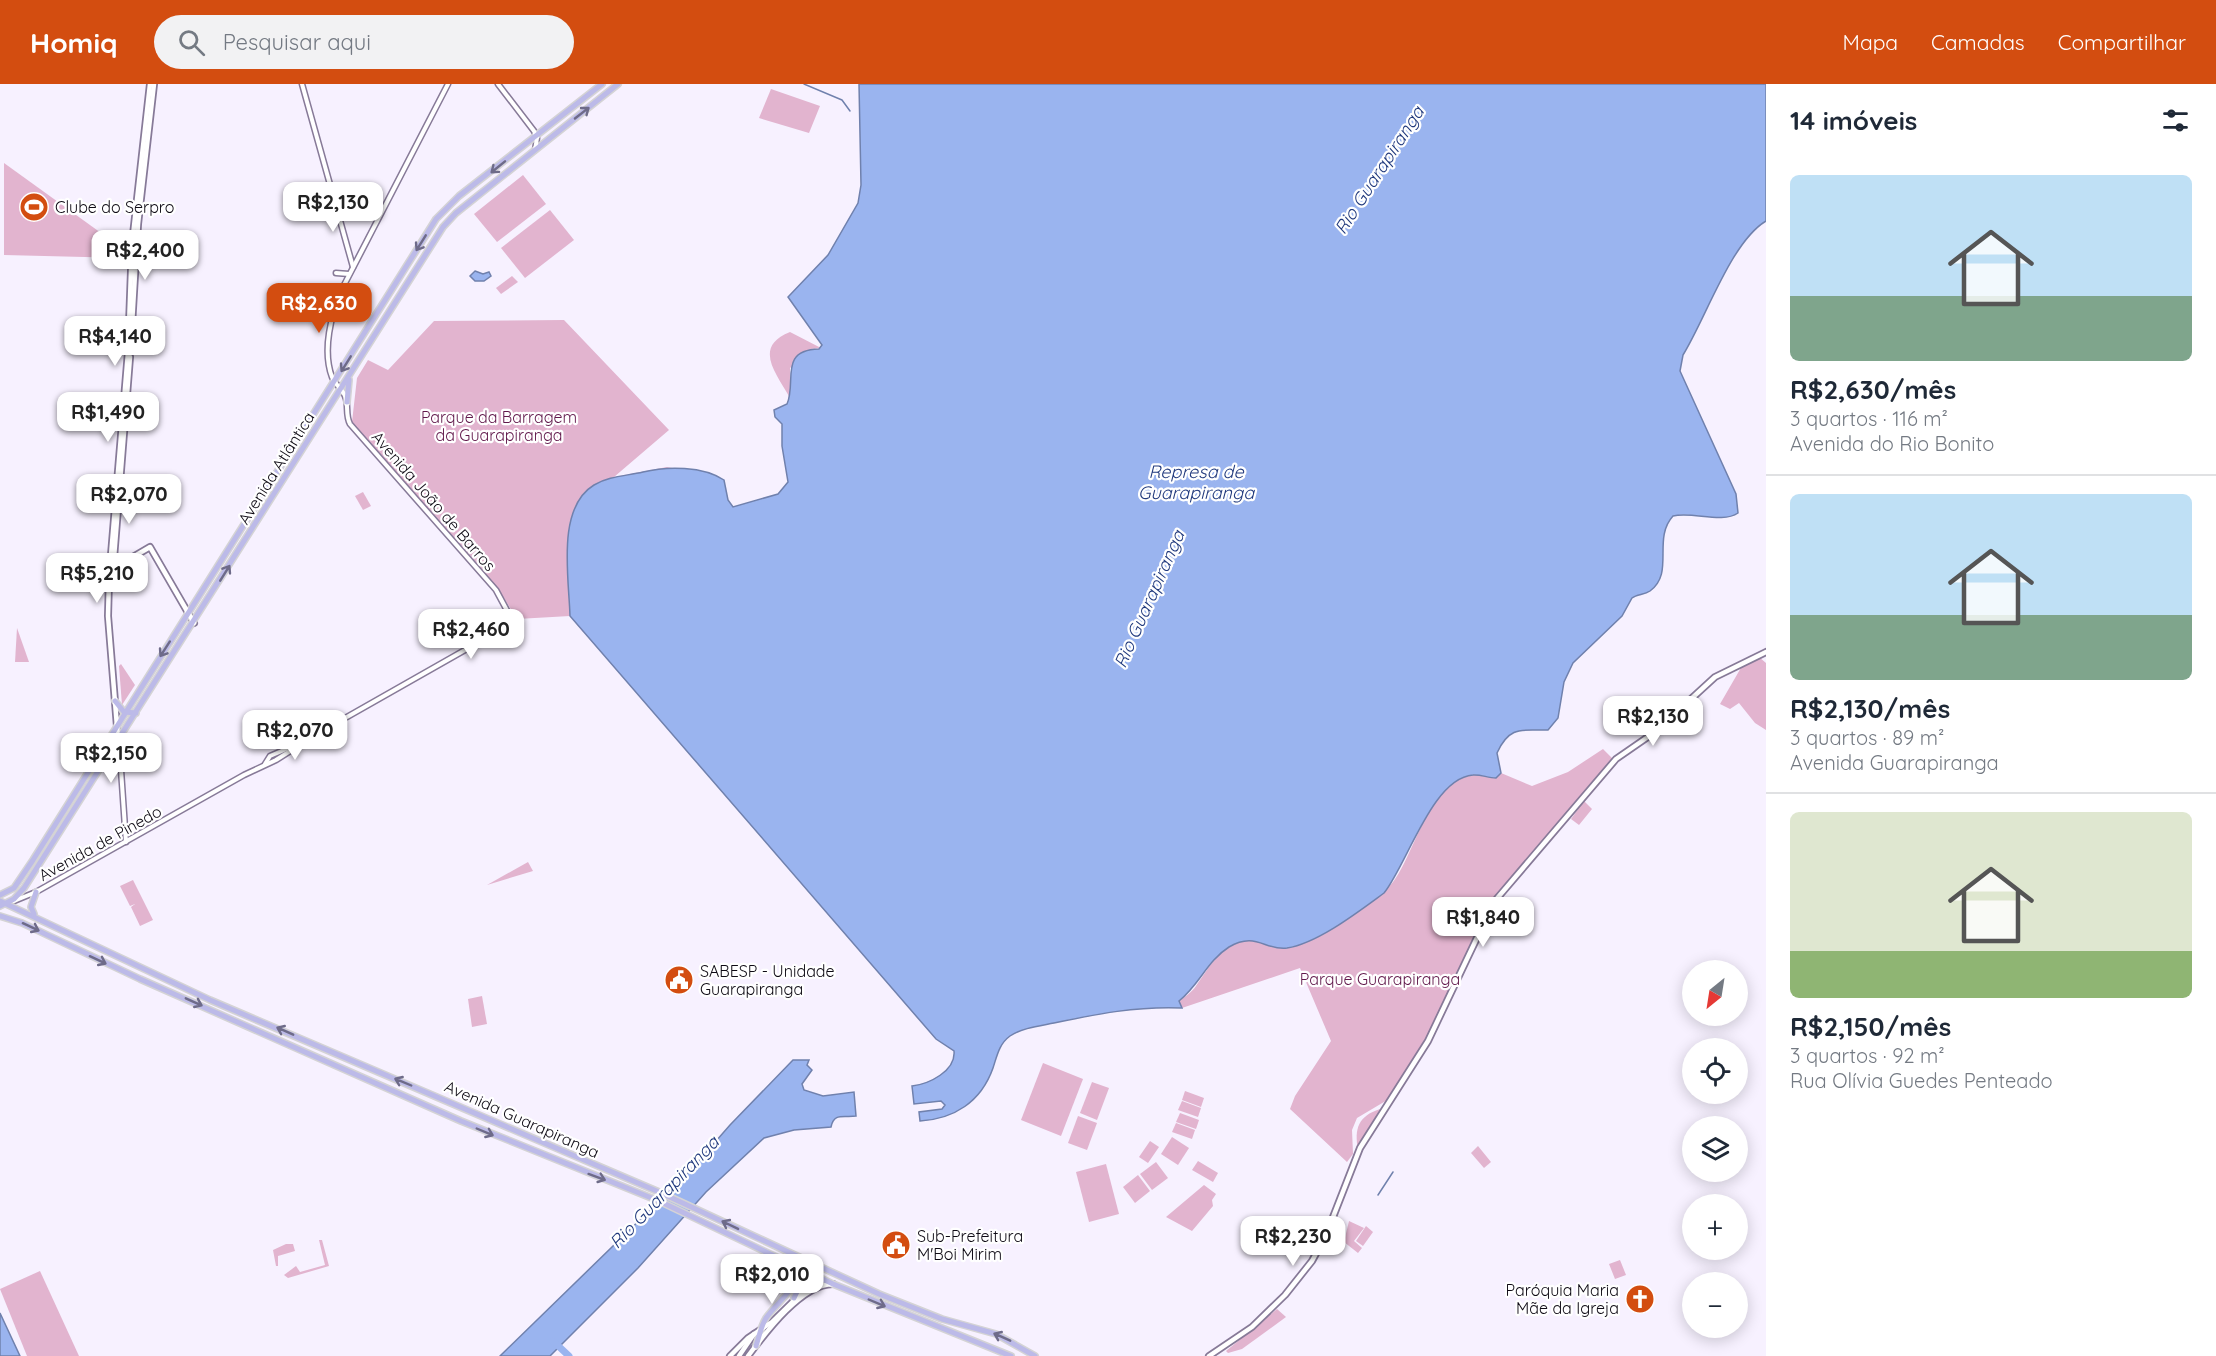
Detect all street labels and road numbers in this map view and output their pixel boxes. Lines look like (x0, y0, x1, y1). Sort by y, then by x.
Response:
street label: Avenida Atlântica (233, 408, 319, 528)
street label: Avenida João de Barros (368, 427, 500, 575)
street label: Avenida de Pinedo (35, 801, 165, 885)
street label: Avenida Guarapiranga (442, 1076, 602, 1162)

